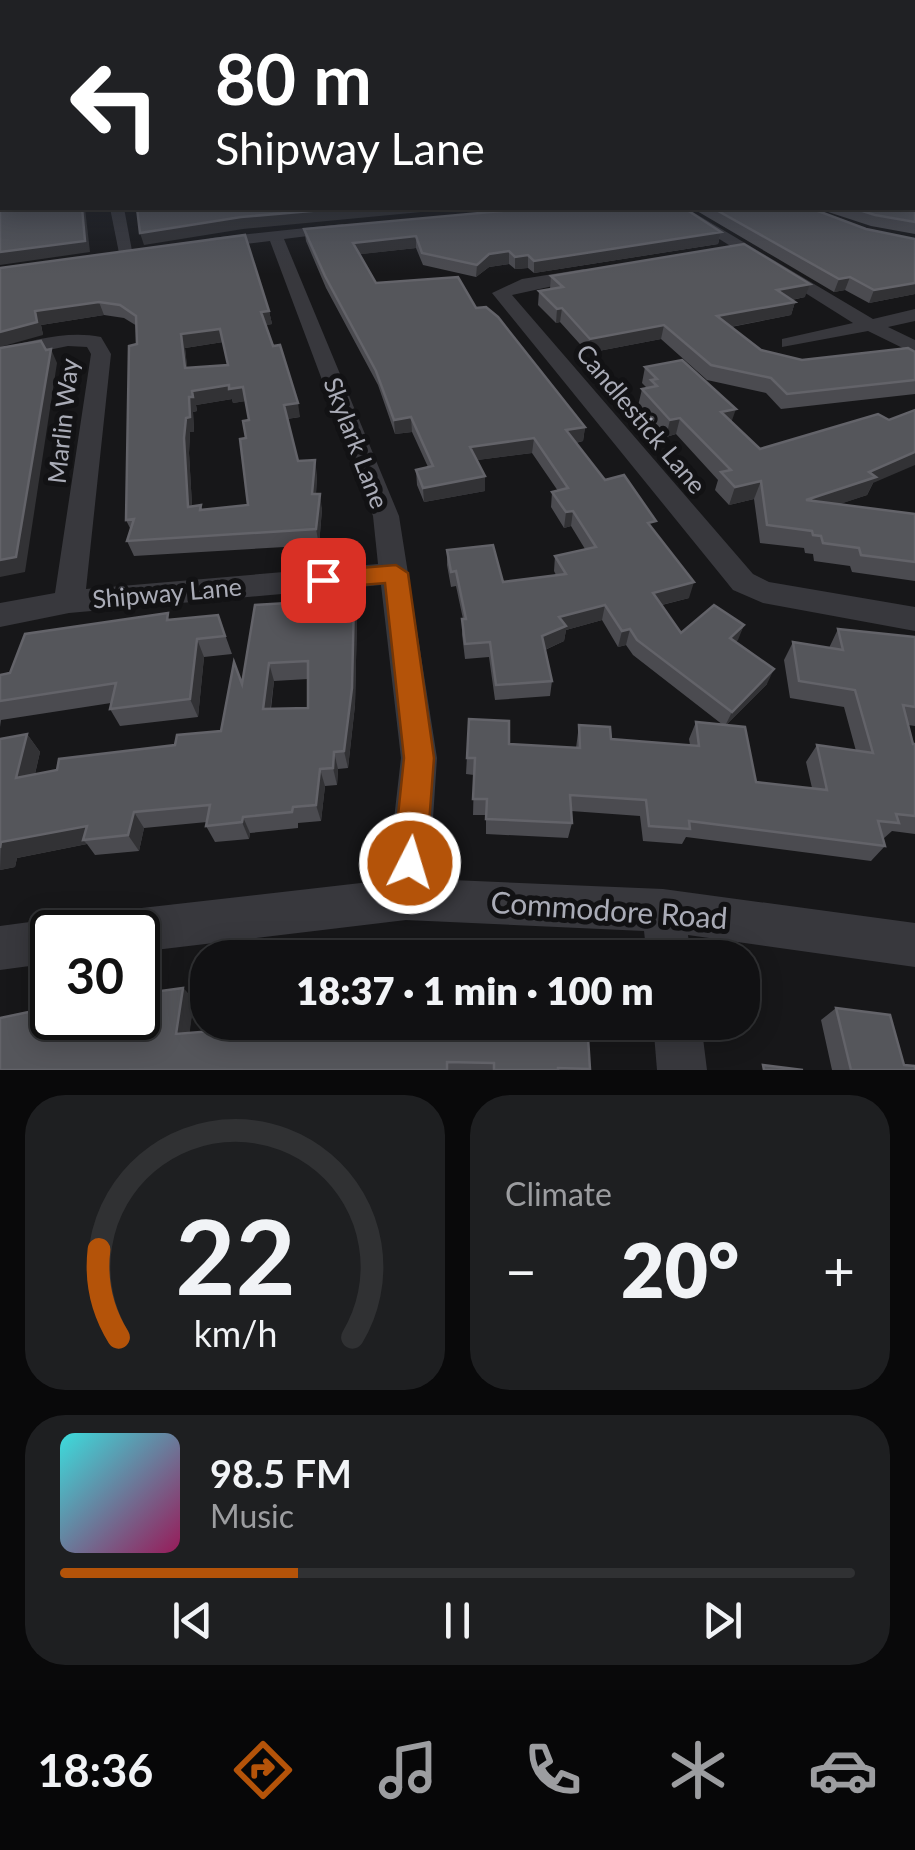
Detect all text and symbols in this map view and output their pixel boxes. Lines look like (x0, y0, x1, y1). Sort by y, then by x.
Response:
text: 80 m (215, 36, 372, 120)
icon: left (50, 40, 180, 170)
text: Shipway Lane (215, 121, 485, 175)
street label: Candlestick Lane (571, 338, 713, 499)
street label: Marlin Way (41, 357, 84, 485)
street label: Skylark Lane (318, 373, 396, 512)
pin (281, 538, 366, 623)
icon: arrive (296, 553, 351, 608)
street label: Shipway Lane (91, 571, 243, 613)
position arrow (358, 811, 462, 915)
street label: Commodore Road (490, 883, 729, 935)
speed limit sign: 30 (30, 910, 160, 1040)
text: 18:37 · 1 min · 100 m (296, 967, 654, 1013)
text: Climate (505, 1174, 612, 1213)
text: 22 (175, 1192, 295, 1317)
text: 20° (621, 1224, 739, 1314)
text: − (505, 1237, 537, 1303)
text: + (823, 1237, 855, 1303)
text: km/h (193, 1312, 277, 1355)
text: 98.5 FM (210, 1450, 352, 1496)
text: Music (210, 1496, 294, 1535)
icon: previous (165, 1593, 220, 1648)
icon: pause (430, 1593, 485, 1648)
icon: next (695, 1593, 750, 1648)
icon: directions (228, 1735, 298, 1805)
icon: music (373, 1735, 443, 1805)
icon: phone (518, 1735, 588, 1805)
icon: climate (663, 1735, 733, 1805)
icon: car (808, 1735, 878, 1805)
text: 18:36 (37, 1743, 153, 1797)

